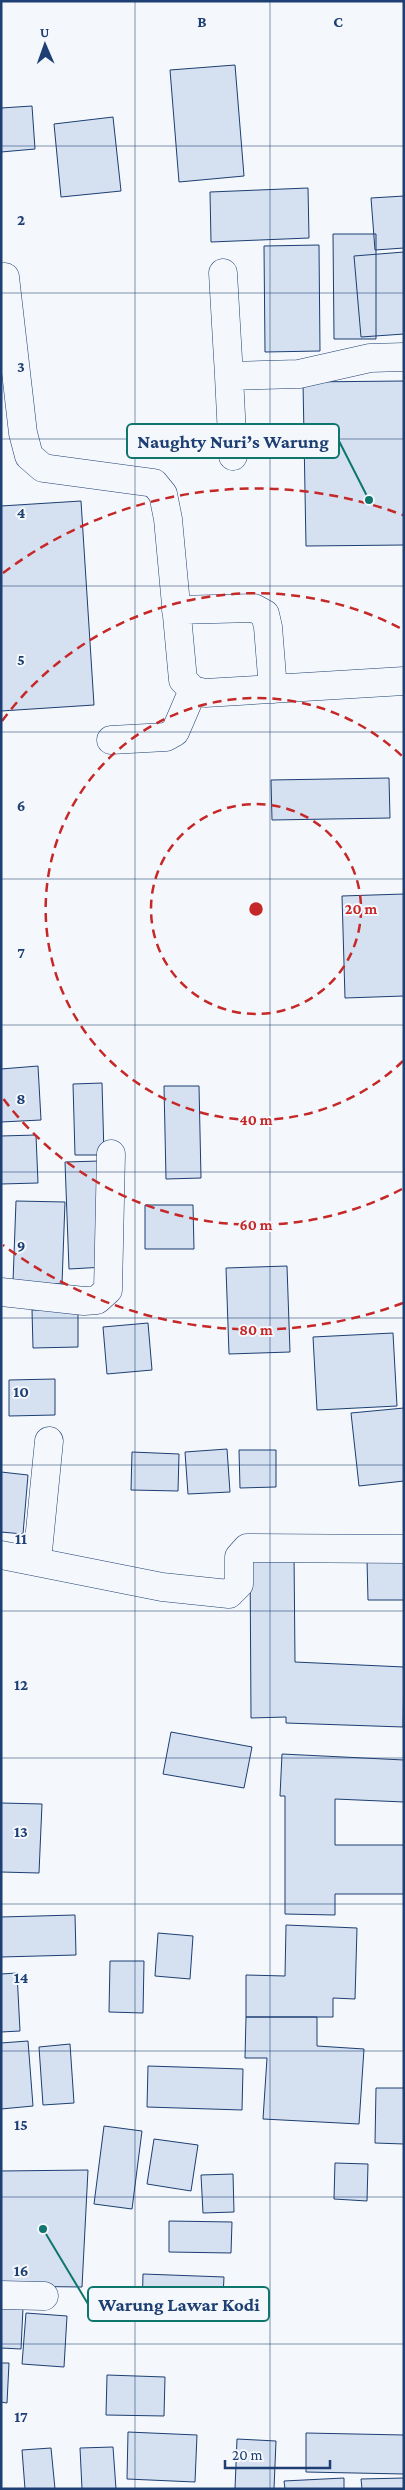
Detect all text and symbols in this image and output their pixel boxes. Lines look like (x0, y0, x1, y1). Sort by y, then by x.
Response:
text: B (197, 13, 207, 30)
text: C (333, 13, 343, 30)
north arrow (20, 20, 70, 70)
text: U (39, 24, 50, 40)
text: 2 (17, 211, 25, 228)
text: 3 (17, 358, 25, 375)
callout: Naughty Nuri’s Warung (127, 424, 339, 458)
text: Naughty Nuri’s Warung (137, 431, 329, 452)
text: 4 (17, 504, 26, 521)
text: 5 (17, 651, 25, 668)
text: 6 (17, 797, 25, 814)
centre of rings (247, 900, 265, 918)
text: 20 m (345, 901, 377, 917)
text: 7 (17, 944, 25, 961)
text: 8 (16, 1090, 26, 1107)
text: 40 m (240, 1112, 273, 1128)
text: 60 m (240, 1217, 273, 1233)
text: 9 (17, 1237, 25, 1254)
text: 80 m (239, 1322, 273, 1338)
text: 10 (13, 1383, 29, 1400)
text: 11 (15, 1530, 27, 1547)
text: 12 (14, 1676, 28, 1693)
text: 13 (14, 1823, 28, 1840)
text: 14 (14, 1969, 29, 1986)
text: 15 (14, 2116, 28, 2133)
text: 16 (14, 2262, 28, 2279)
callout: Warung Lawar Kodi (88, 2287, 269, 2321)
text: Warung Lawar Kodi (97, 2294, 260, 2315)
text: 17 (14, 2408, 28, 2425)
scale bar (225, 2438, 330, 2470)
text: 20 m (232, 2447, 263, 2463)

